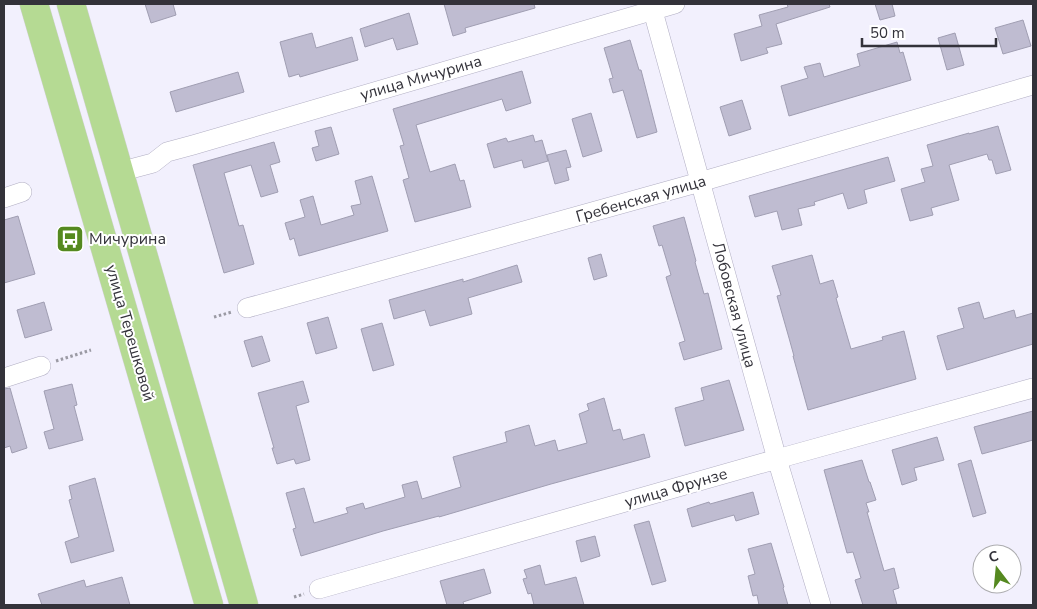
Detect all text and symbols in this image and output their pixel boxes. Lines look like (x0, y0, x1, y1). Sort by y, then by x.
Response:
scale bar (862, 15, 996, 47)
text: 50 m (870, 23, 905, 43)
street label: улица Мичурина (357, 50, 485, 106)
street label: Гребенская улица (573, 170, 709, 228)
bus stop icon: Мичурина (55, 224, 85, 254)
place label: Мичурина (89, 228, 166, 250)
street label: Лобовская улица (707, 239, 761, 371)
street label: улица Терешковой (100, 262, 160, 404)
street label: улица Фрунзе (622, 463, 730, 513)
north arrow (972, 544, 1022, 594)
text: С (986, 546, 1001, 567)

